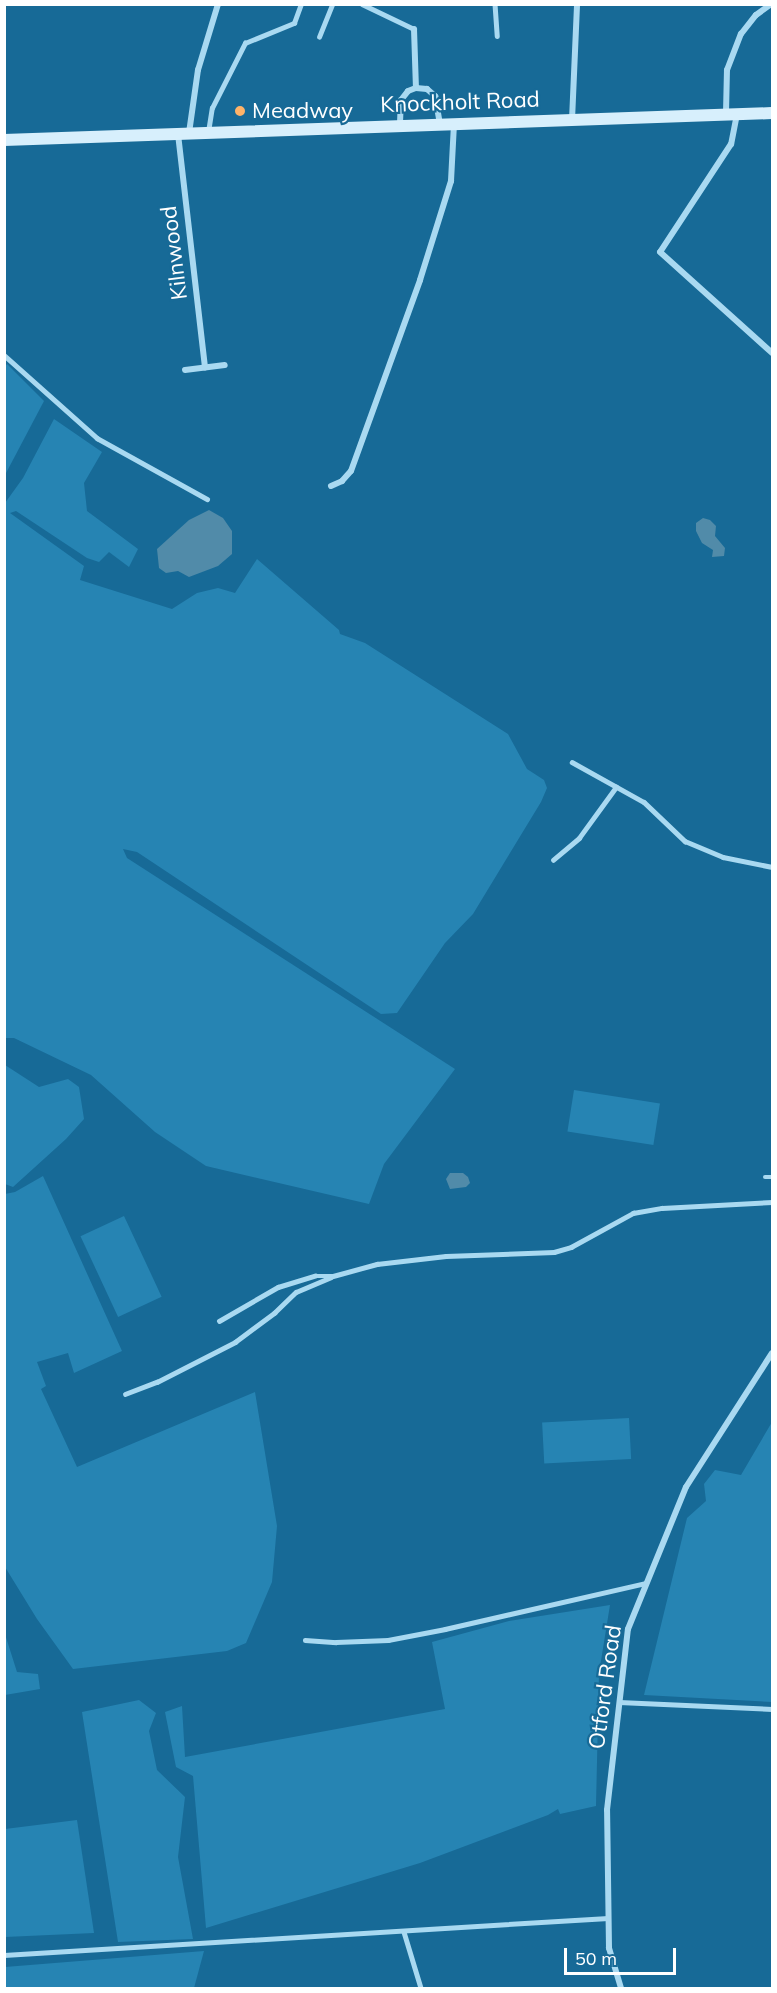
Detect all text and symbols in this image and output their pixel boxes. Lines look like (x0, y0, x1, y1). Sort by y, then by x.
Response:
street label: Knockholt Road (380, 86, 540, 118)
place label: Meadway (252, 98, 353, 124)
marker: Meadway (233, 104, 247, 118)
street label: Kilnwood (155, 205, 193, 301)
street label: Otford Road (583, 1623, 627, 1751)
scale bar (567, 1936, 680, 1974)
text: 50 m (575, 1947, 617, 1970)

